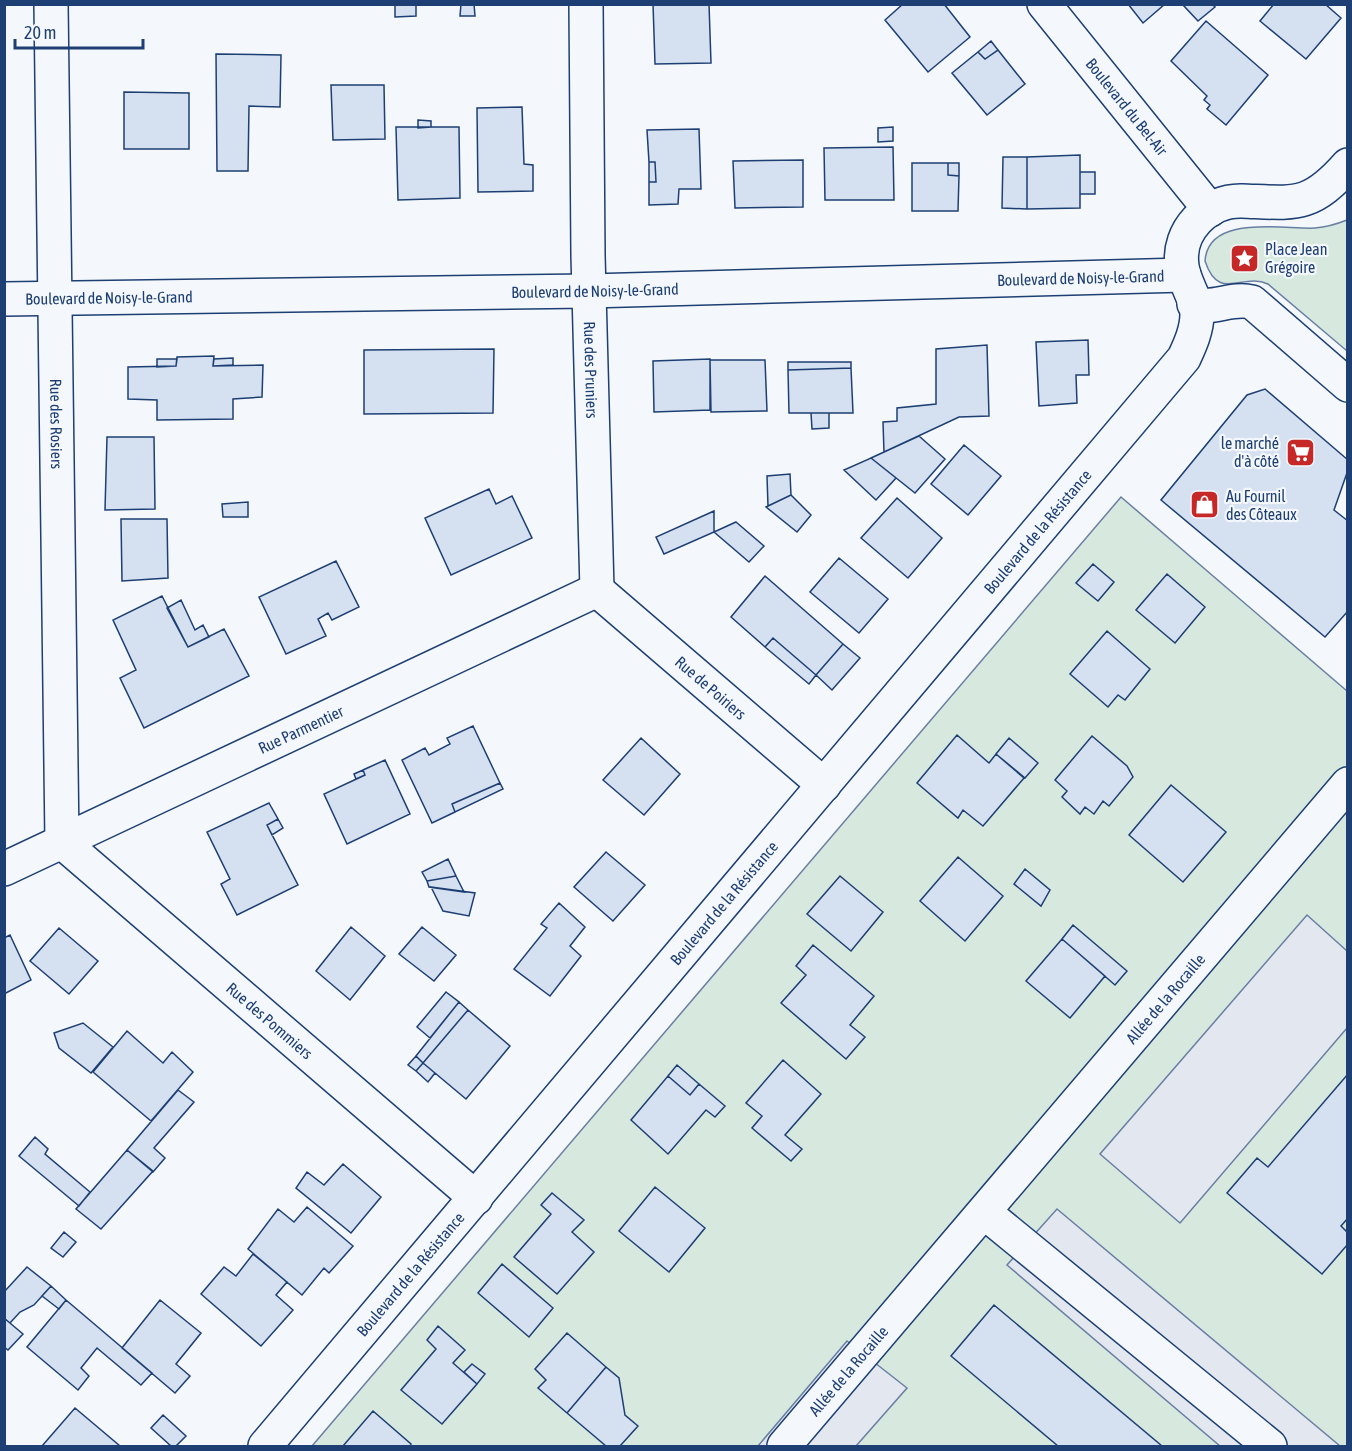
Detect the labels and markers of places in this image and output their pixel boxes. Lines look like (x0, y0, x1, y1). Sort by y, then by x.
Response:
place label: Place Jean Grégoire (1265, 240, 1327, 277)
place icon: Place Jean Grégoire (1228, 242, 1260, 274)
place label: le marché d'à côté (1221, 434, 1279, 470)
supermarket icon: le marché d'à côté (1284, 436, 1316, 468)
place label: Au Fournil des Côteaux (1226, 487, 1297, 523)
shop icon: Au Fournil des Côteaux (1189, 489, 1221, 521)

